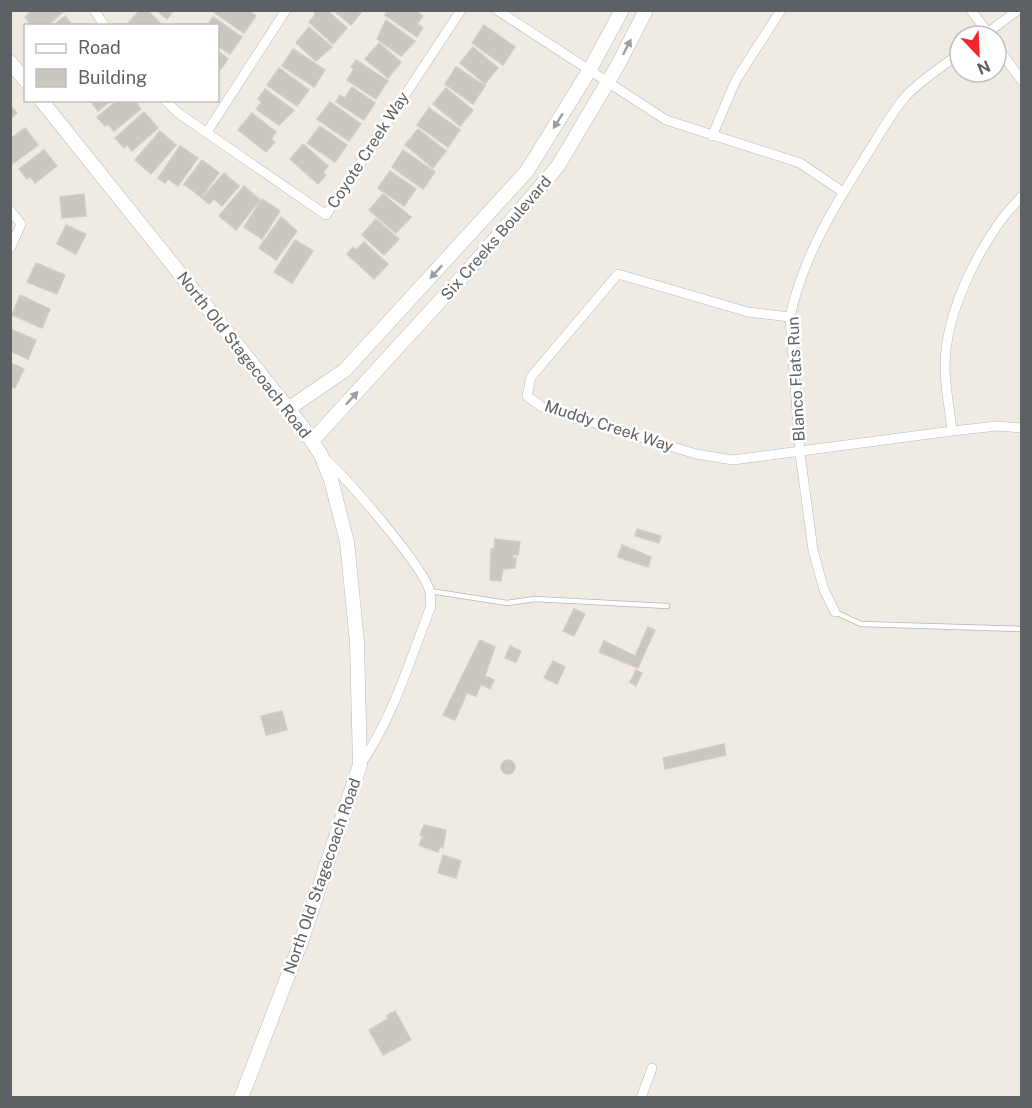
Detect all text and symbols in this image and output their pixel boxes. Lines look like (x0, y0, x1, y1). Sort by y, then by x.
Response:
legend (24, 24, 219, 102)
north arrow (948, 24, 1008, 84)
text: Road (78, 37, 121, 58)
one-way arrow (622, 38, 632, 56)
text: N (974, 56, 993, 79)
text: Building (78, 67, 147, 88)
street label: Coyote Creek Way (323, 88, 413, 212)
one-way arrow (553, 113, 564, 129)
street label: Six Creeks Boulevard (437, 172, 555, 304)
one-way arrow (430, 264, 443, 279)
street label: North Old Stagecoach Road (173, 268, 315, 442)
street label: Blanco Flats Run (783, 316, 809, 442)
one-way arrow (344, 391, 358, 405)
street label: Muddy Creek Way (542, 396, 676, 456)
street label: North Old Stagecoach Road (279, 775, 365, 977)

